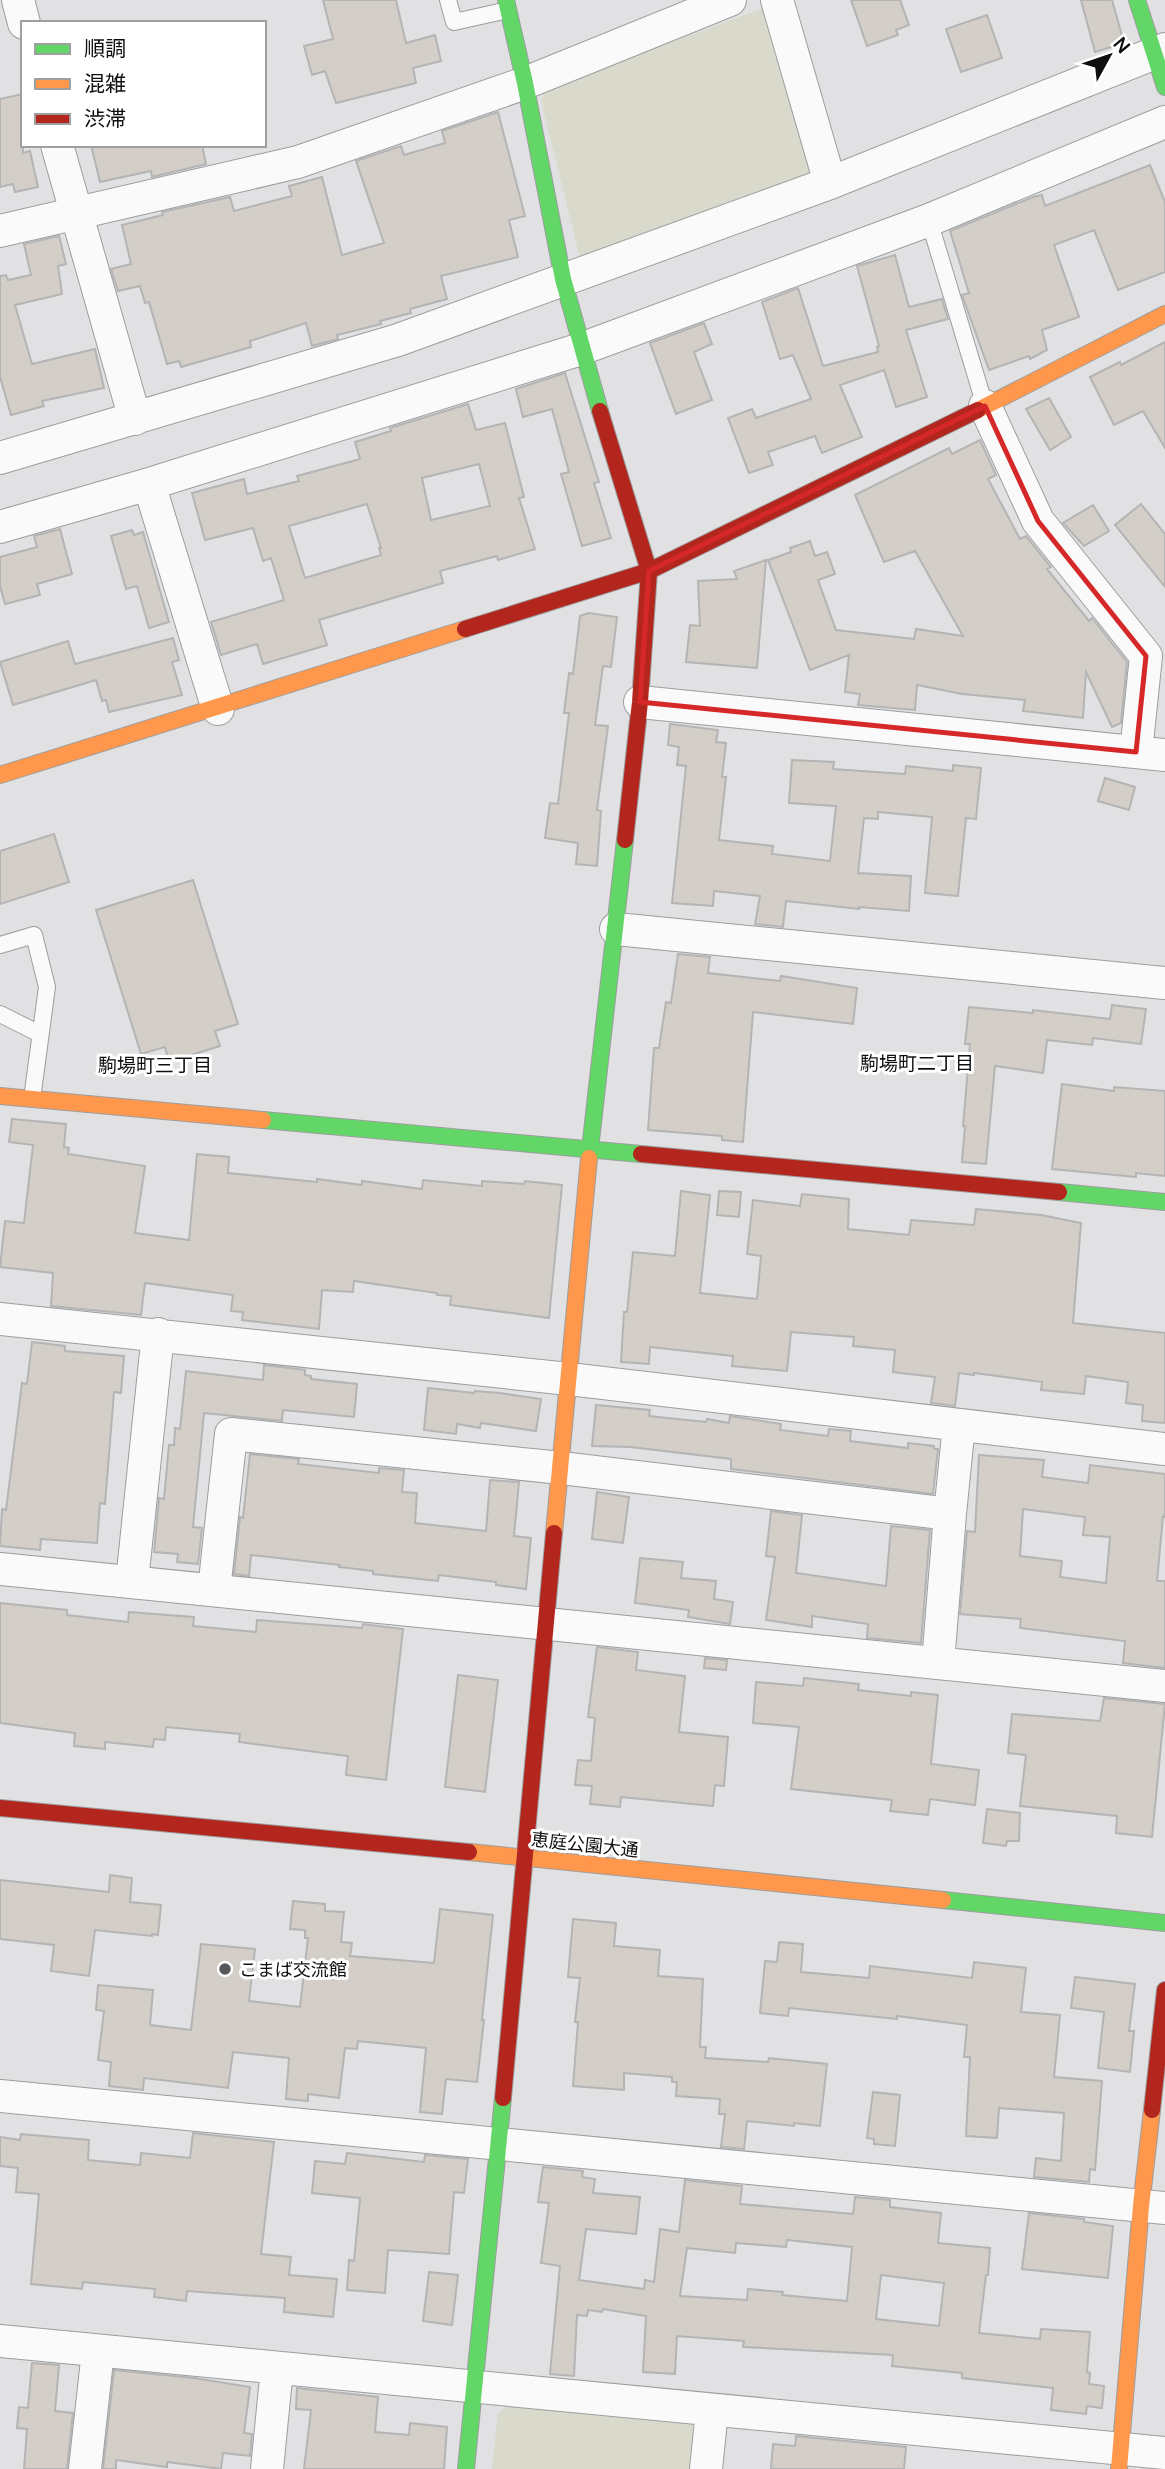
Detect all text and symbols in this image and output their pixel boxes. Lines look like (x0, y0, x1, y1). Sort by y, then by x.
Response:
legend (21, 21, 266, 147)
north arrow (1074, 21, 1144, 91)
text: N (1108, 31, 1136, 59)
text: 順調 (84, 34, 126, 62)
text: 混雑 (84, 69, 126, 97)
text: 渋滞 (84, 104, 126, 132)
district label: 駒場町二丁目 (860, 1050, 974, 1076)
district label: 駒場町三丁目 (98, 1052, 212, 1078)
street label: 恵庭公園大通 (530, 1826, 640, 1862)
place label: こまば交流館 (239, 1957, 347, 1981)
marker: こまば交流館 (217, 1961, 233, 1977)

